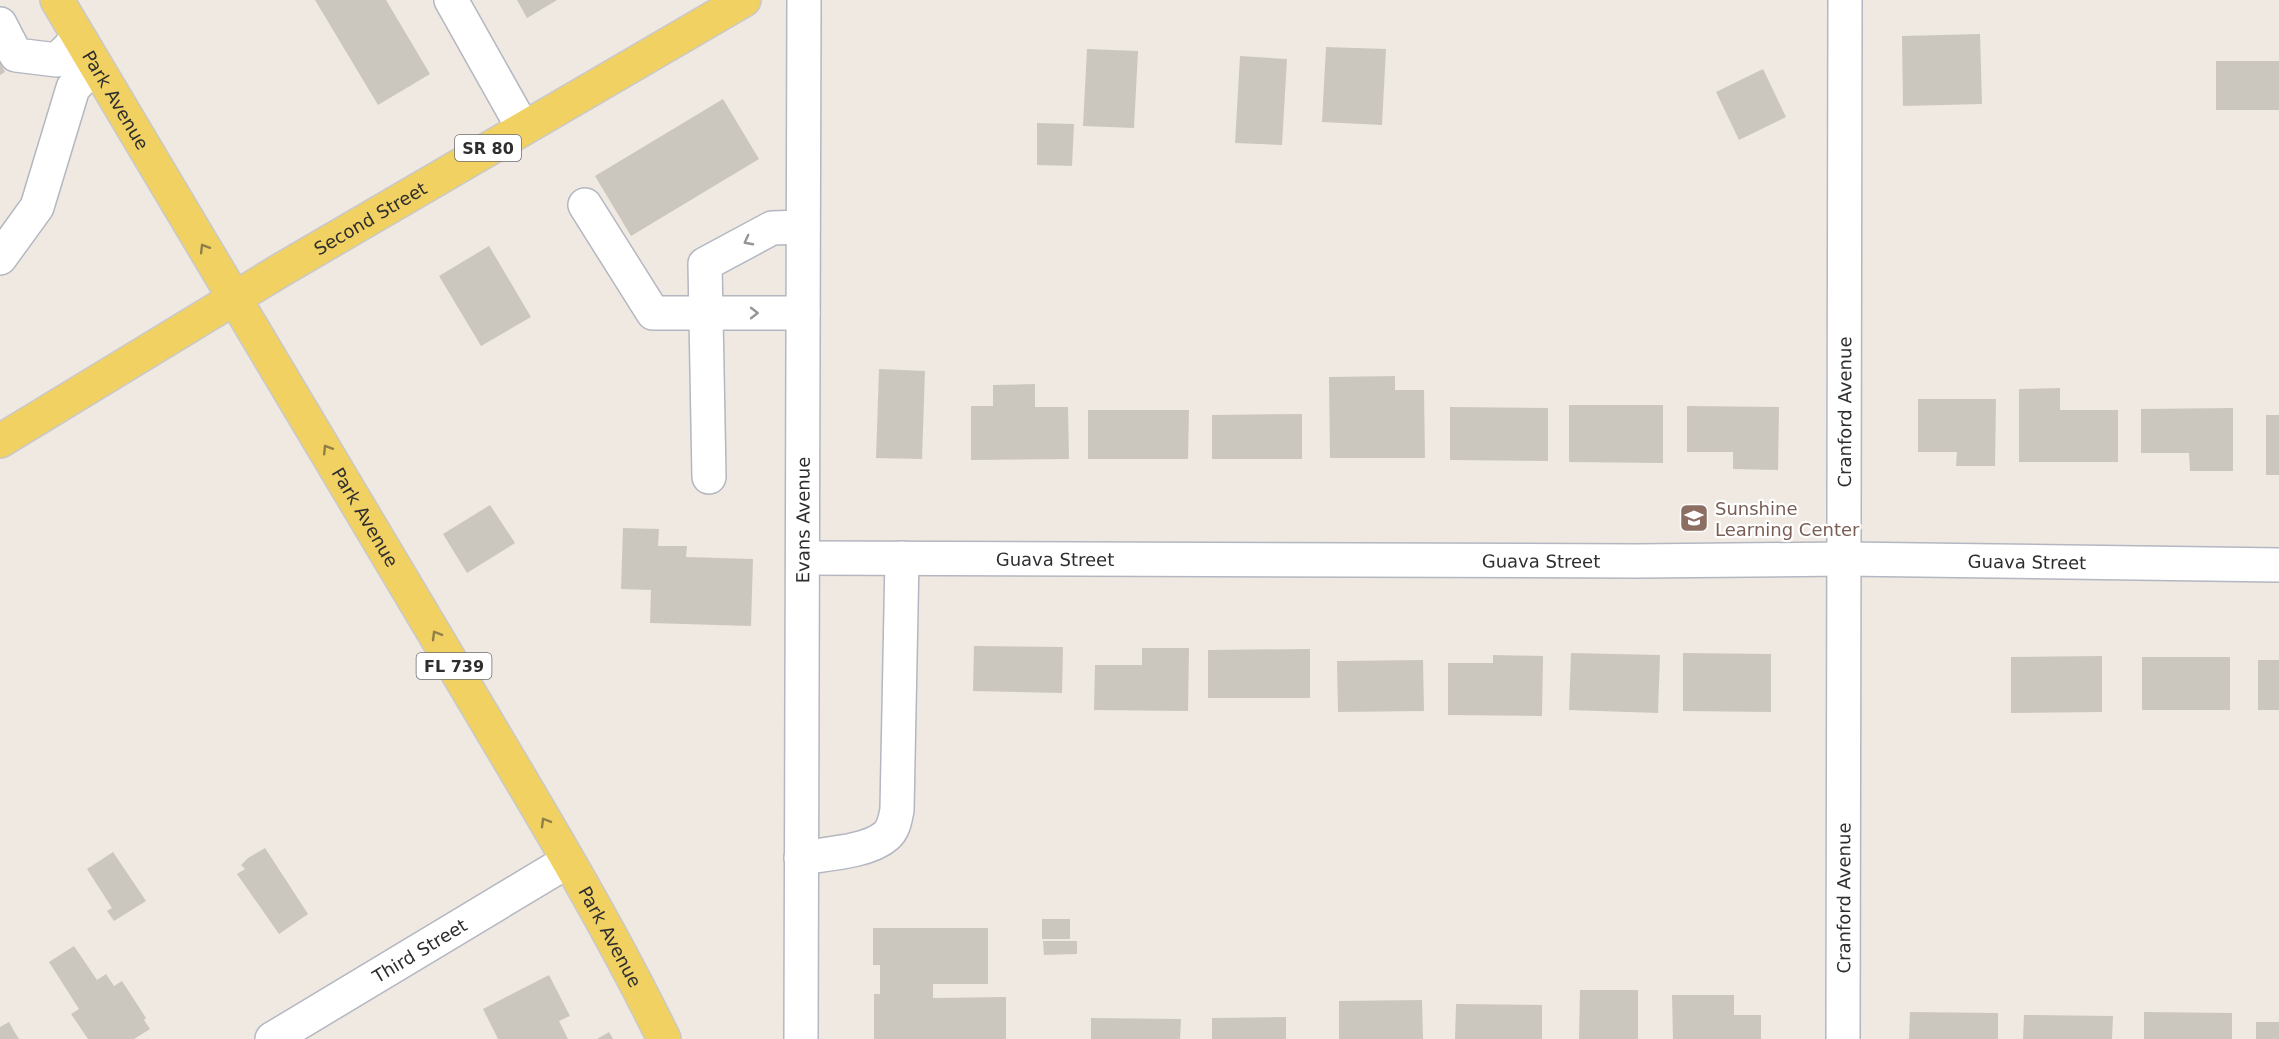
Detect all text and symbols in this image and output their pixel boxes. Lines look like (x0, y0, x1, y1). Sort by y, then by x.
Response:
street label: Park Avenue (79, 46, 154, 153)
road number: SR 80 (455, 135, 521, 161)
street label: Second Street (310, 177, 430, 259)
one-way arrow (744, 234, 754, 245)
one-way arrow (199, 244, 211, 254)
one-way arrow (750, 307, 759, 319)
street label: Cranford Avenue (1834, 336, 1855, 488)
one-way arrow (322, 445, 334, 455)
street label: Evans Avenue (792, 457, 813, 583)
street label: Park Avenue (328, 464, 403, 570)
place label: Sunshine Learning Center (1715, 498, 1860, 540)
school or university icon: Sunshine Learning Center (1678, 502, 1710, 534)
street label: Guava Street (996, 548, 1114, 570)
street label: Guava Street (1482, 550, 1600, 571)
street label: Guava Street (1968, 550, 2086, 573)
one-way arrow (432, 631, 443, 641)
road number: FL 739 (416, 653, 492, 679)
one-way arrow (541, 818, 553, 828)
street label: Cranford Avenue (1833, 822, 1854, 974)
street label: Park Avenue (575, 883, 646, 991)
street label: Third Street (368, 914, 470, 987)

